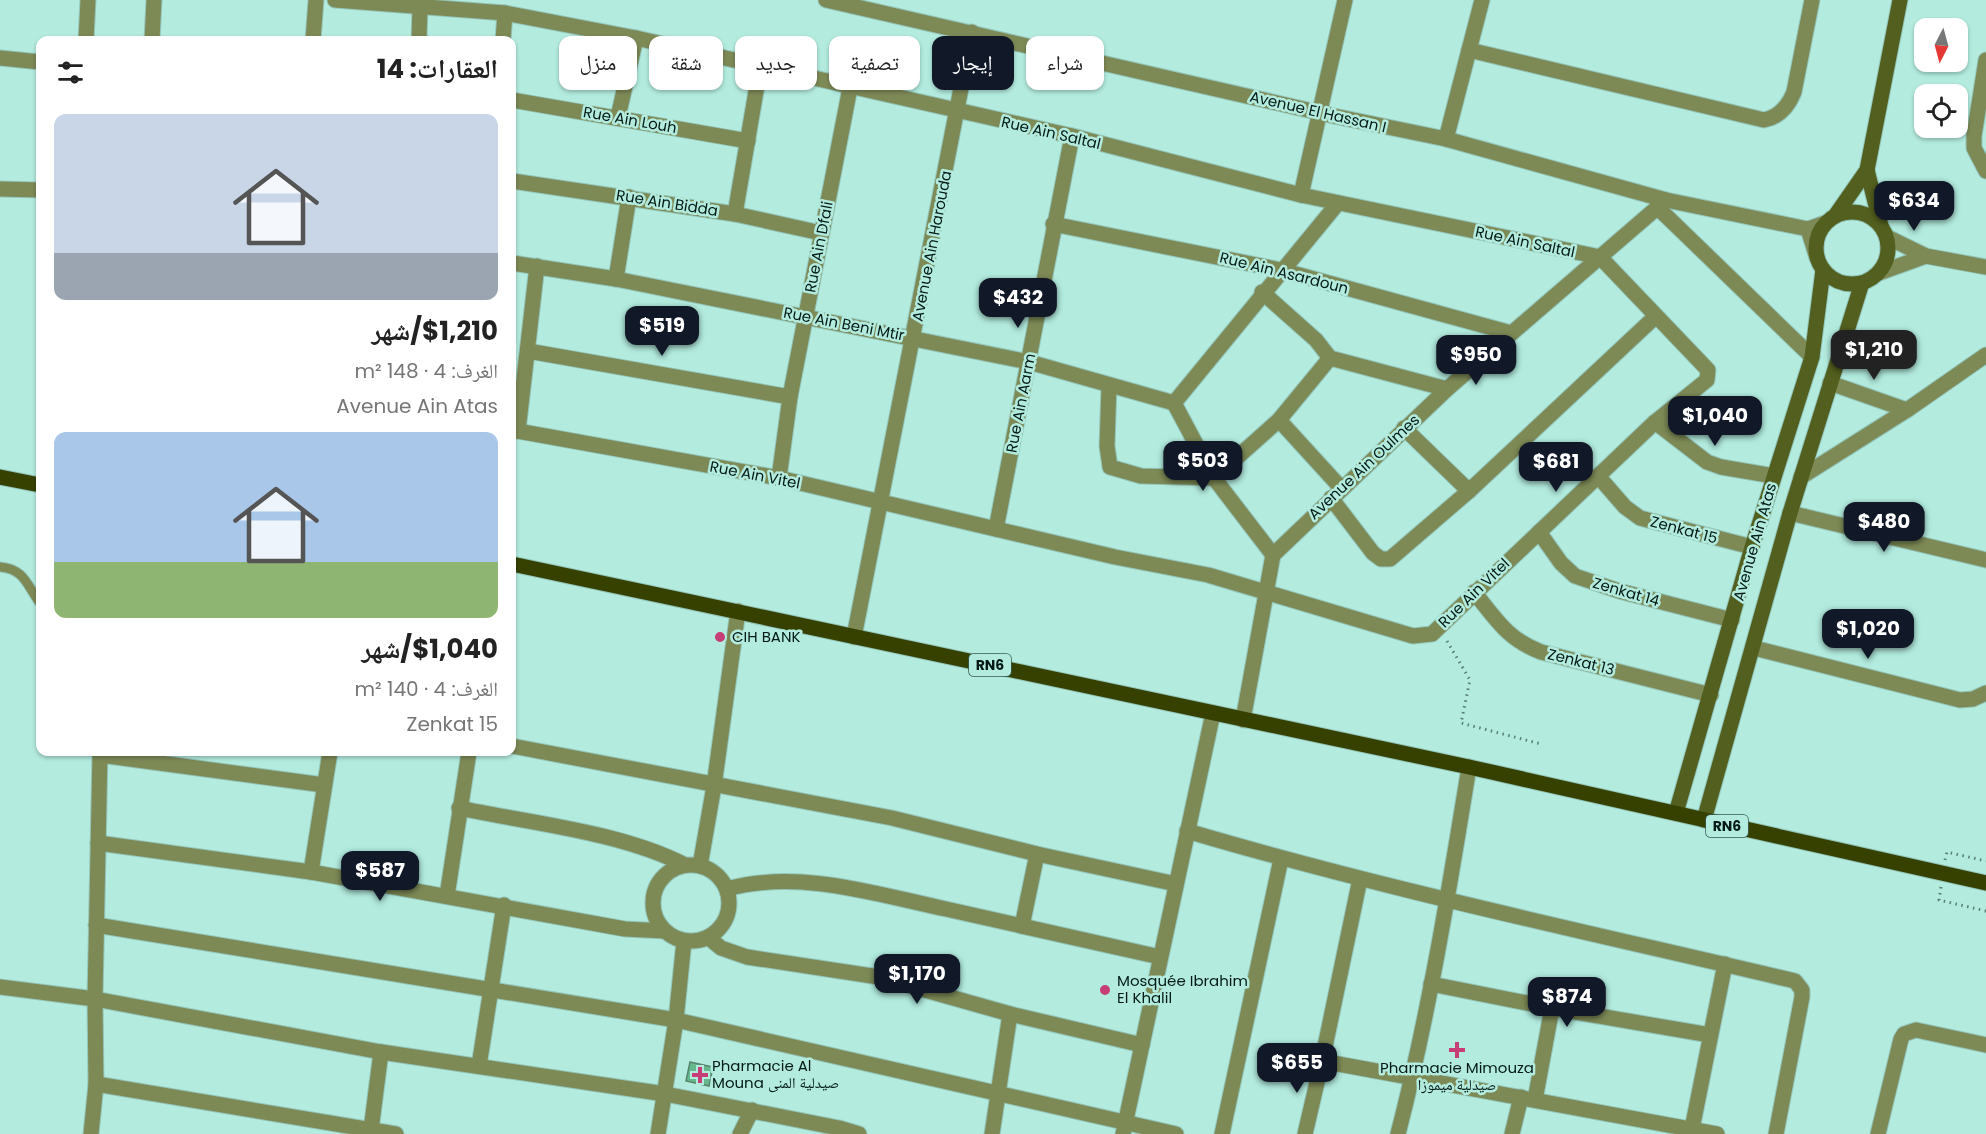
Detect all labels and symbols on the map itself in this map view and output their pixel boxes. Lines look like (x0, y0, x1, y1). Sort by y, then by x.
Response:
north arrow (1914, 18, 1968, 72)
street label: Avenue El Hassan I (1248, 86, 1388, 137)
street label: Rue Ain Louh (582, 101, 679, 138)
street label: Rue Ain Saltal (999, 111, 1103, 154)
street label: Avenue Ain Harouda (907, 169, 956, 323)
pin: $634 (1878, 181, 1950, 232)
street label: Rue Ain Bidda (615, 184, 719, 221)
street label: Rue Ain Dfali (799, 200, 838, 294)
street label: Rue Ain Saltal (1473, 221, 1577, 262)
street label: Rue Ain Asardoun (1218, 246, 1351, 299)
pin: $432 (982, 278, 1054, 329)
street label: Rue Ain Beni Mtir (782, 301, 907, 346)
pin: $519 (626, 306, 698, 357)
pin: $1,210 (1825, 330, 1923, 381)
pin: $950 (1440, 335, 1512, 386)
street label: Rue Ain Aarm (1001, 351, 1040, 454)
pin: $1,040 (1666, 396, 1764, 447)
street label: Avenue Ain Oulmes (1303, 409, 1424, 524)
pin: $503 (1167, 441, 1239, 492)
pin: $681 (1520, 442, 1592, 493)
street label: Rue Ain Vitel (708, 455, 802, 494)
street label: Avenue Ain Atas (1728, 481, 1781, 603)
pin: $480 (1848, 502, 1920, 553)
street label: Zenkat 15 (1648, 511, 1720, 549)
street label: Rue Ain Vitel (1433, 553, 1514, 632)
street label: Zenkat 14 (1590, 572, 1662, 611)
pin: $1,020 (1819, 609, 1917, 660)
place label: CIH BANK (732, 626, 801, 647)
marker: CIH BANK (713, 630, 727, 644)
street label: Zenkat 13 (1546, 643, 1617, 680)
road number: RN6 (969, 654, 1011, 676)
road number: RN6 (1706, 815, 1748, 837)
pin: $587 (344, 851, 416, 902)
pin: $1,170 (868, 954, 966, 1005)
place label: Mosquée Ibrahim El Khalil (1117, 970, 1248, 1008)
pin: $874 (1531, 977, 1603, 1028)
marker: Mosquée Ibrahim El Khalil (1098, 983, 1112, 997)
pin: $655 (1261, 1043, 1333, 1094)
marker: Pharmacie Mimouza صيدلية ميموزا (1450, 1043, 1464, 1057)
place label: Pharmacie Al Mouna صيدلية المنى (712, 1055, 839, 1093)
place label: Pharmacie Mimouza صيدلية ميموزا (1380, 1057, 1534, 1095)
marker: Pharmacie Al Mouna صيدلية المنى (693, 1068, 707, 1082)

